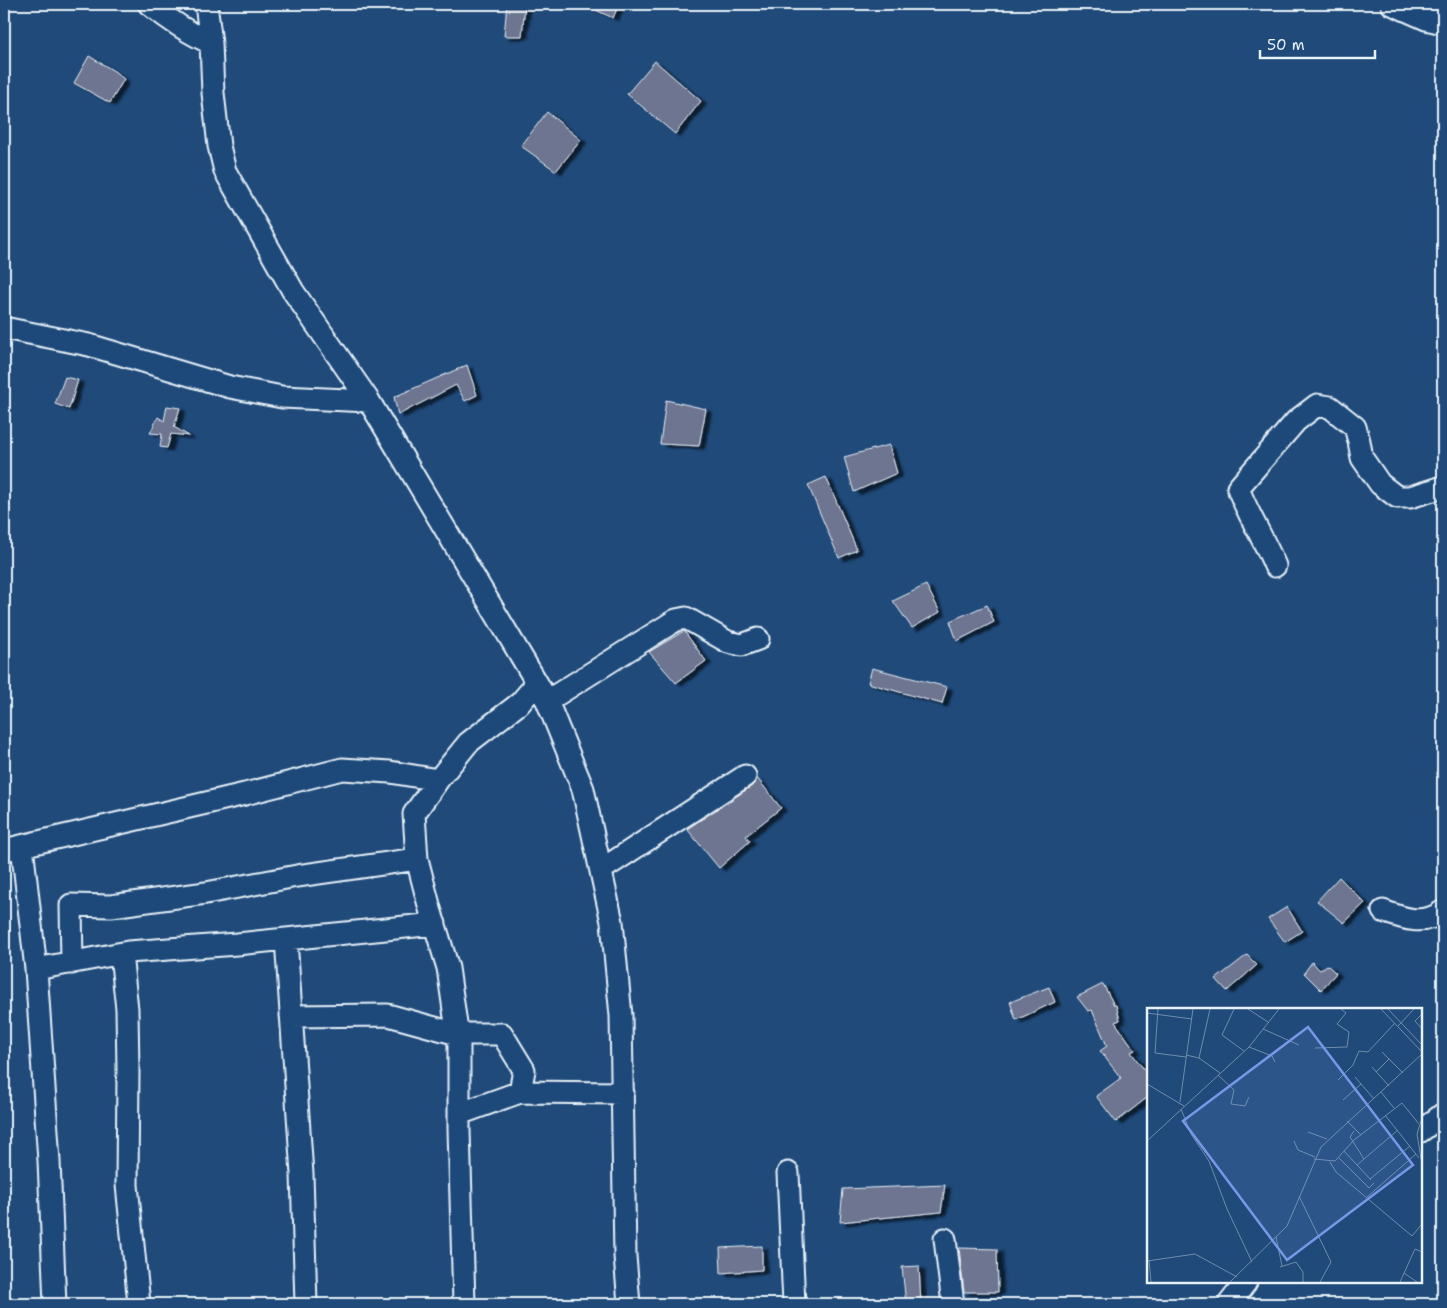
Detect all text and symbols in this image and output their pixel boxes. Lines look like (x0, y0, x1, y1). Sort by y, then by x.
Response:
scale bar (1260, 28, 1374, 60)
text: 50 m (1267, 35, 1305, 55)
inset map (1147, 1008, 1422, 1283)

